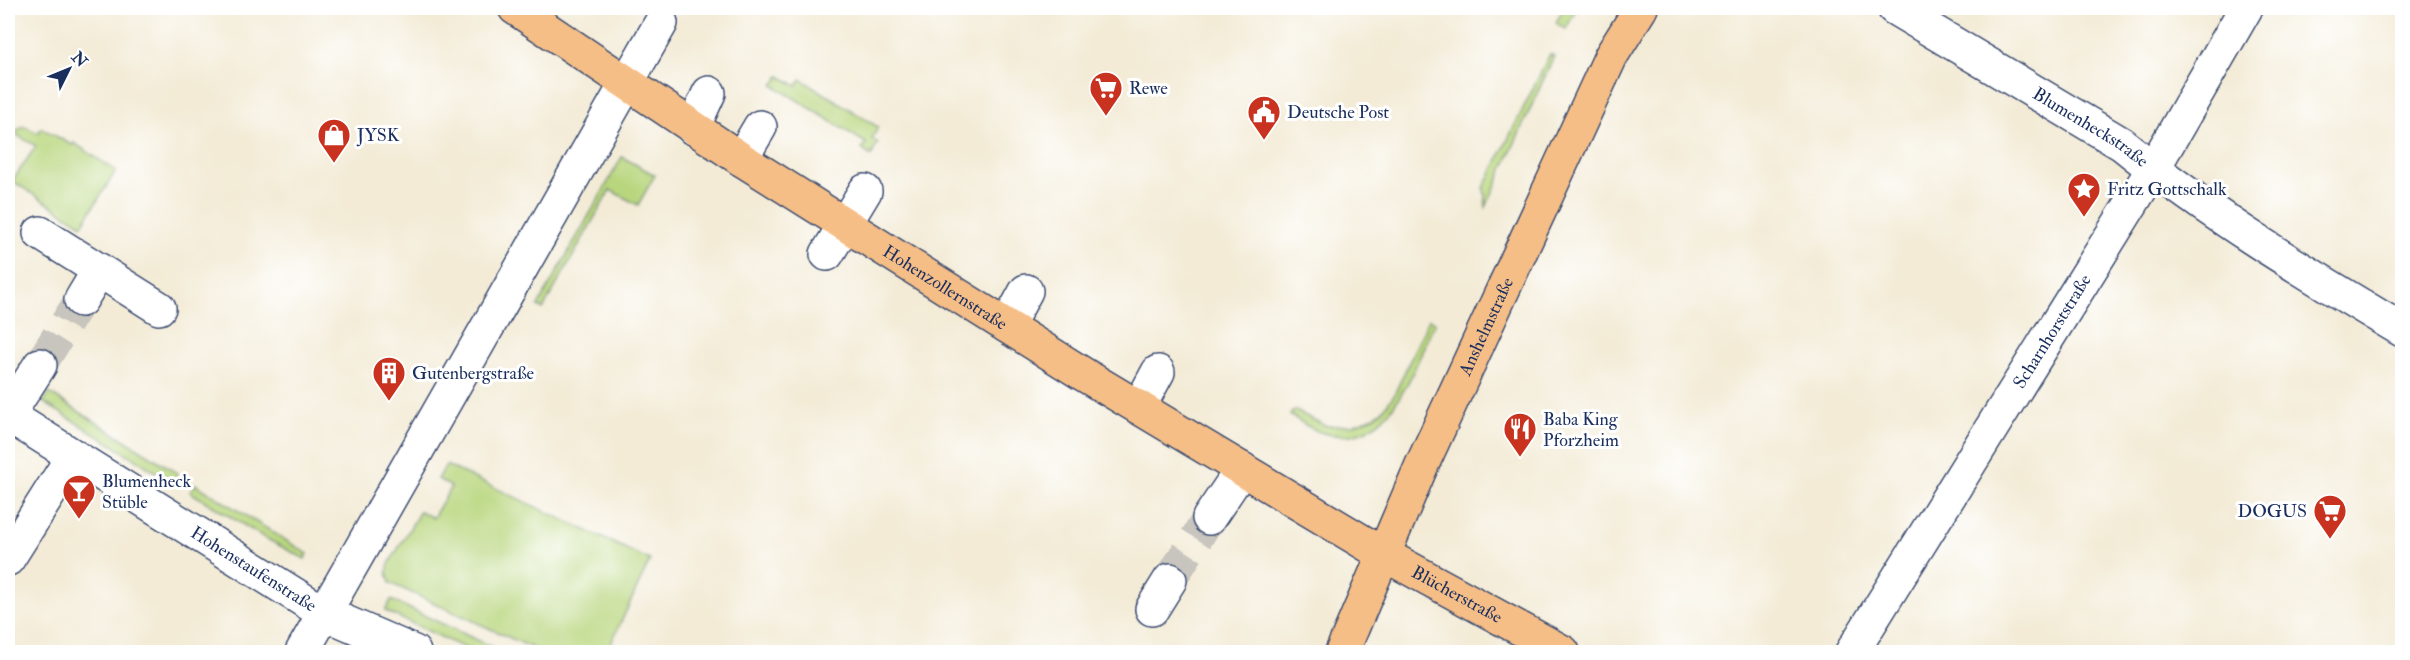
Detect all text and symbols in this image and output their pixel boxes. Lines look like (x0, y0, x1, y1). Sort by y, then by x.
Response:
north arrow (39, 39, 99, 99)
text: N (66, 47, 92, 72)
supermarket icon: Rewe (1088, 70, 1124, 117)
place label: Rewe (1129, 77, 1168, 100)
street label: Blumenheckstraße (2029, 82, 2153, 173)
public building icon: Deutsche Post (1246, 94, 1282, 141)
place label: Deutsche Post (1287, 101, 1389, 124)
shop icon: JYSK (316, 117, 352, 164)
place label: JYSK (356, 124, 400, 147)
place icon: Fritz Gottschalk (2066, 171, 2102, 218)
place label: Fritz Gottschalk (2107, 178, 2227, 201)
street label: Hohenzollernstraße (878, 240, 1012, 336)
street label: Scharnhorststraße (2008, 270, 2097, 393)
street label: Anshelmstraße (1453, 273, 1519, 380)
building icon: Gutenbergstraße (371, 355, 407, 402)
place label: Gutenbergstraße (412, 362, 535, 385)
place label: Baba King Pforzheim (1543, 408, 1619, 452)
restaurant icon: Baba King Pforzheim (1502, 411, 1538, 458)
place label: Blumenheck Stüble (102, 470, 192, 514)
bar icon: Blumenheck Stüble (61, 473, 97, 520)
supermarket icon: DOGUS (2312, 493, 2348, 540)
place label: DOGUS (2237, 500, 2307, 523)
street label: Hohenstaufenstraße (186, 521, 321, 618)
street label: Blücherstraße (1407, 561, 1507, 629)

